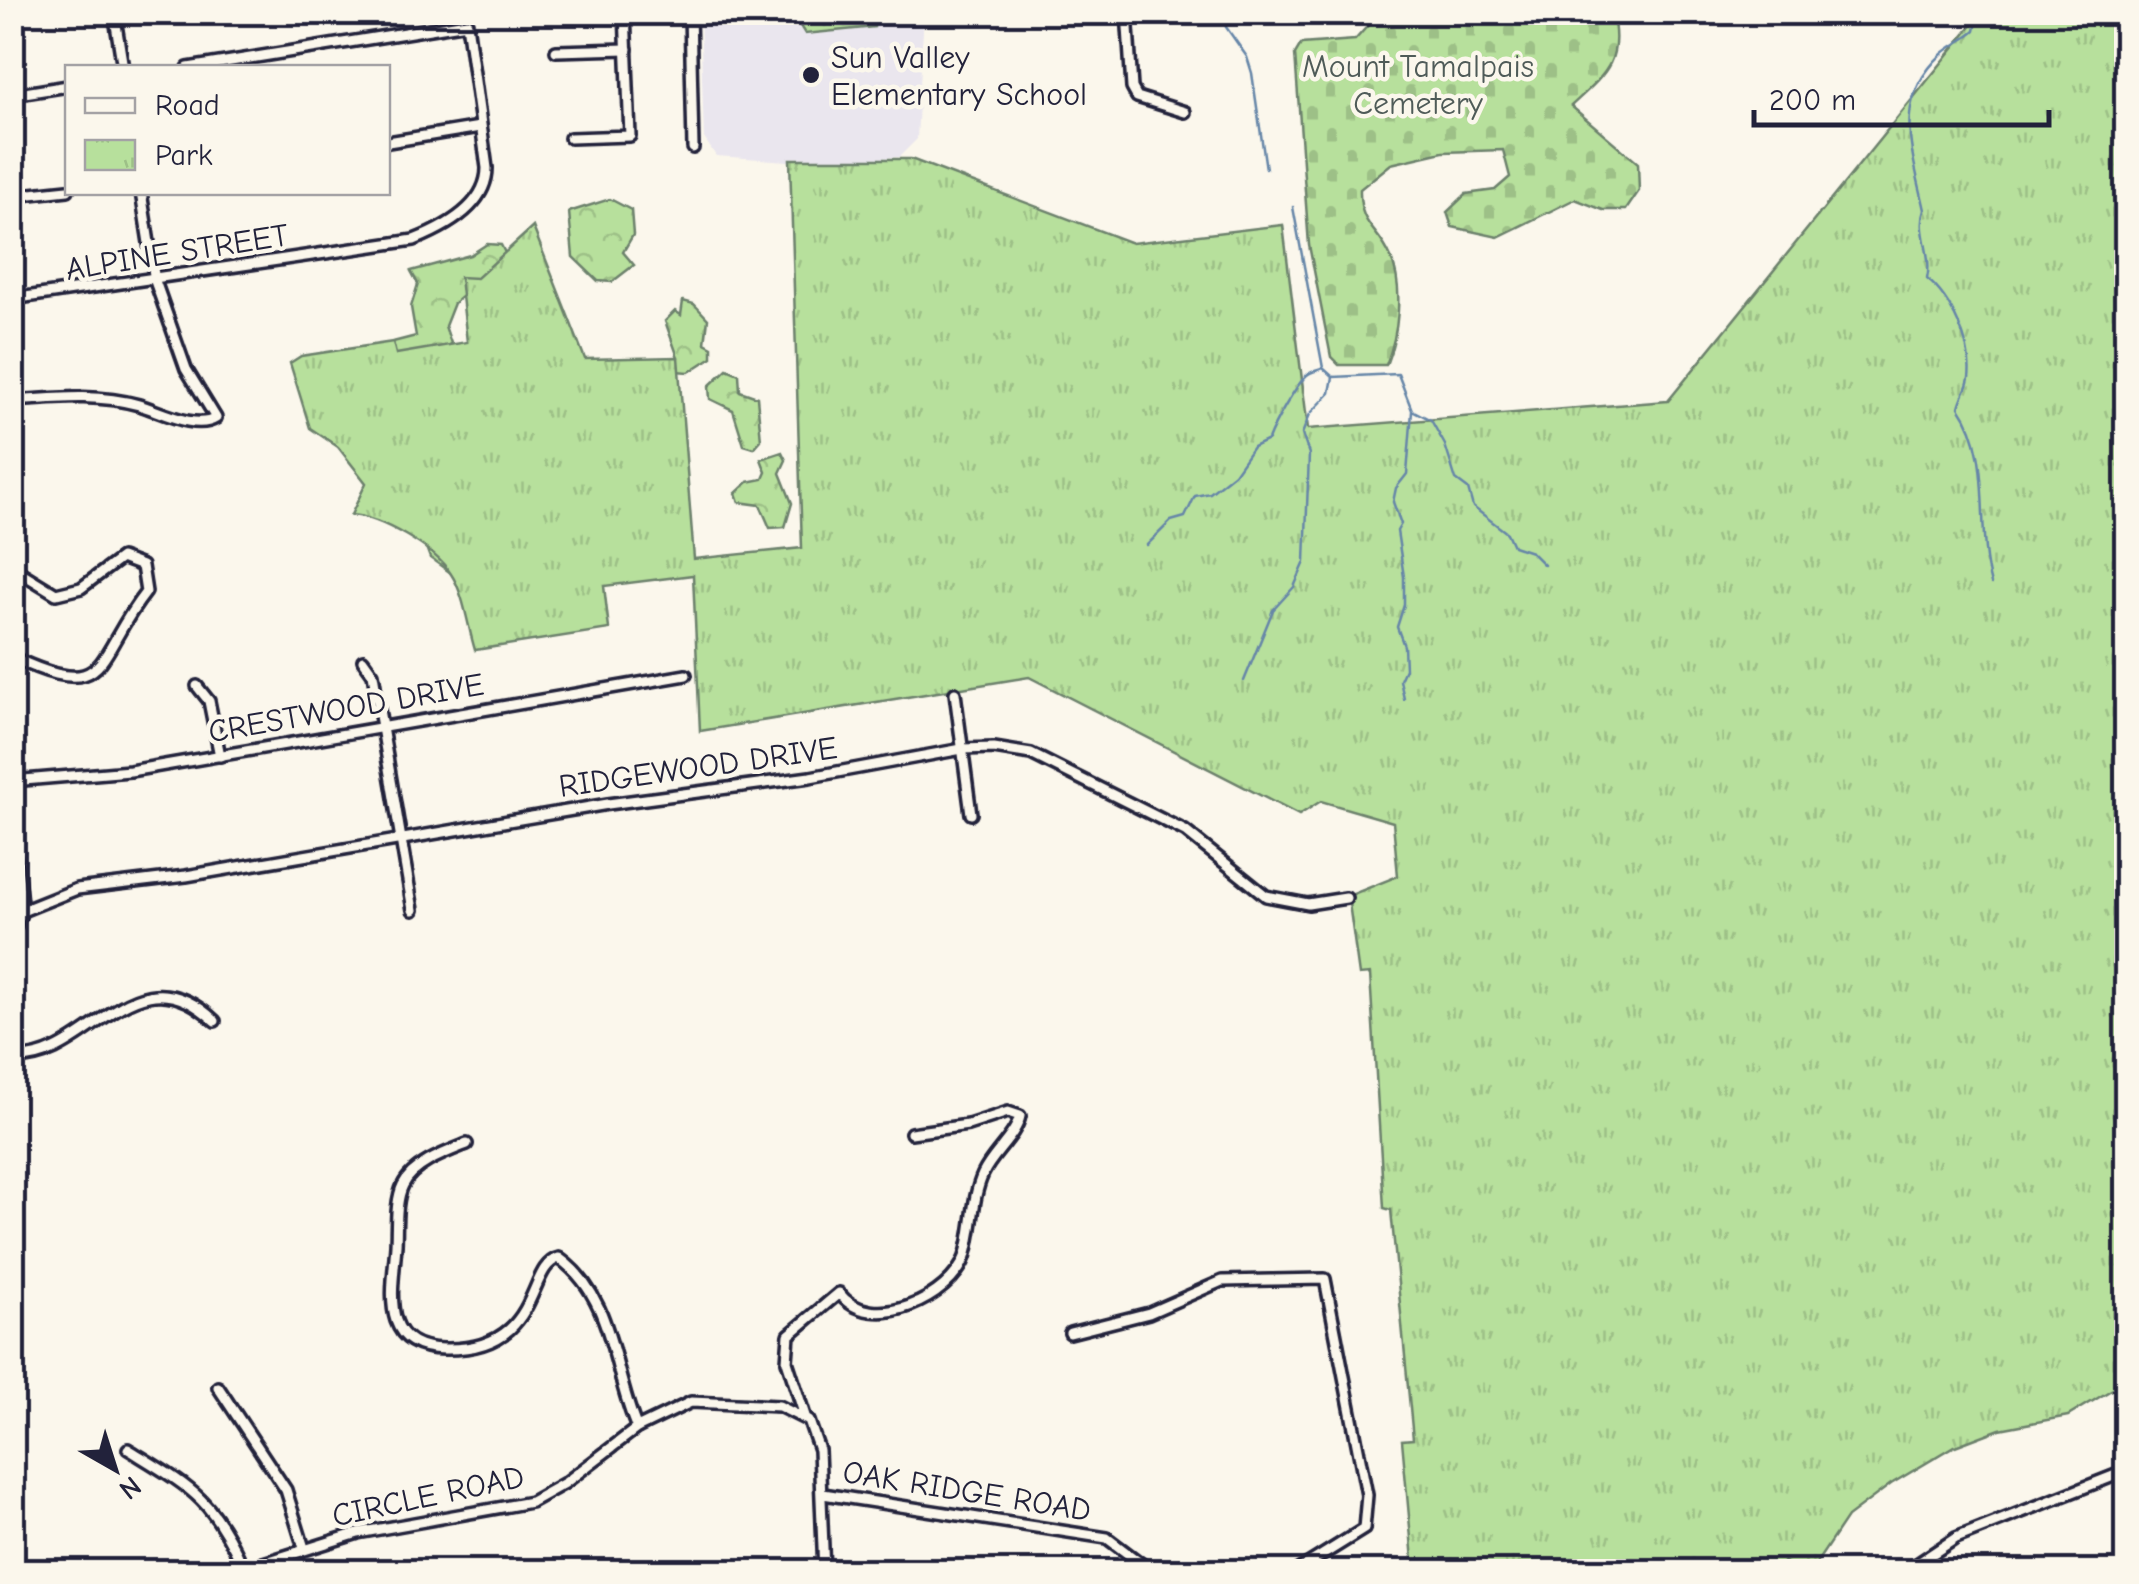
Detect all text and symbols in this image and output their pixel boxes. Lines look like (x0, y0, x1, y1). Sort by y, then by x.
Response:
place label: Sun Valley Elementary School (831, 39, 1087, 113)
park label: Mount Tamalpais Cemetery (1302, 48, 1534, 122)
marker: Sun Valley Elementary School (800, 64, 822, 86)
legend (65, 65, 390, 195)
scale bar (1754, 65, 2049, 127)
text: 200 m (1769, 83, 1856, 118)
text: Road (155, 88, 220, 123)
text: Park (155, 138, 213, 173)
street label: ALPINE STREET (63, 216, 291, 288)
street label: CRESTWOOD DRIVE (205, 666, 487, 750)
street label: RIDGEWOOD DRIVE (556, 729, 840, 805)
north arrow (65, 1419, 165, 1519)
street label: OAK RIDGE ROAD (840, 1453, 1094, 1529)
street label: CIRCLE ROAD (329, 1458, 527, 1534)
text: N (113, 1469, 147, 1506)

